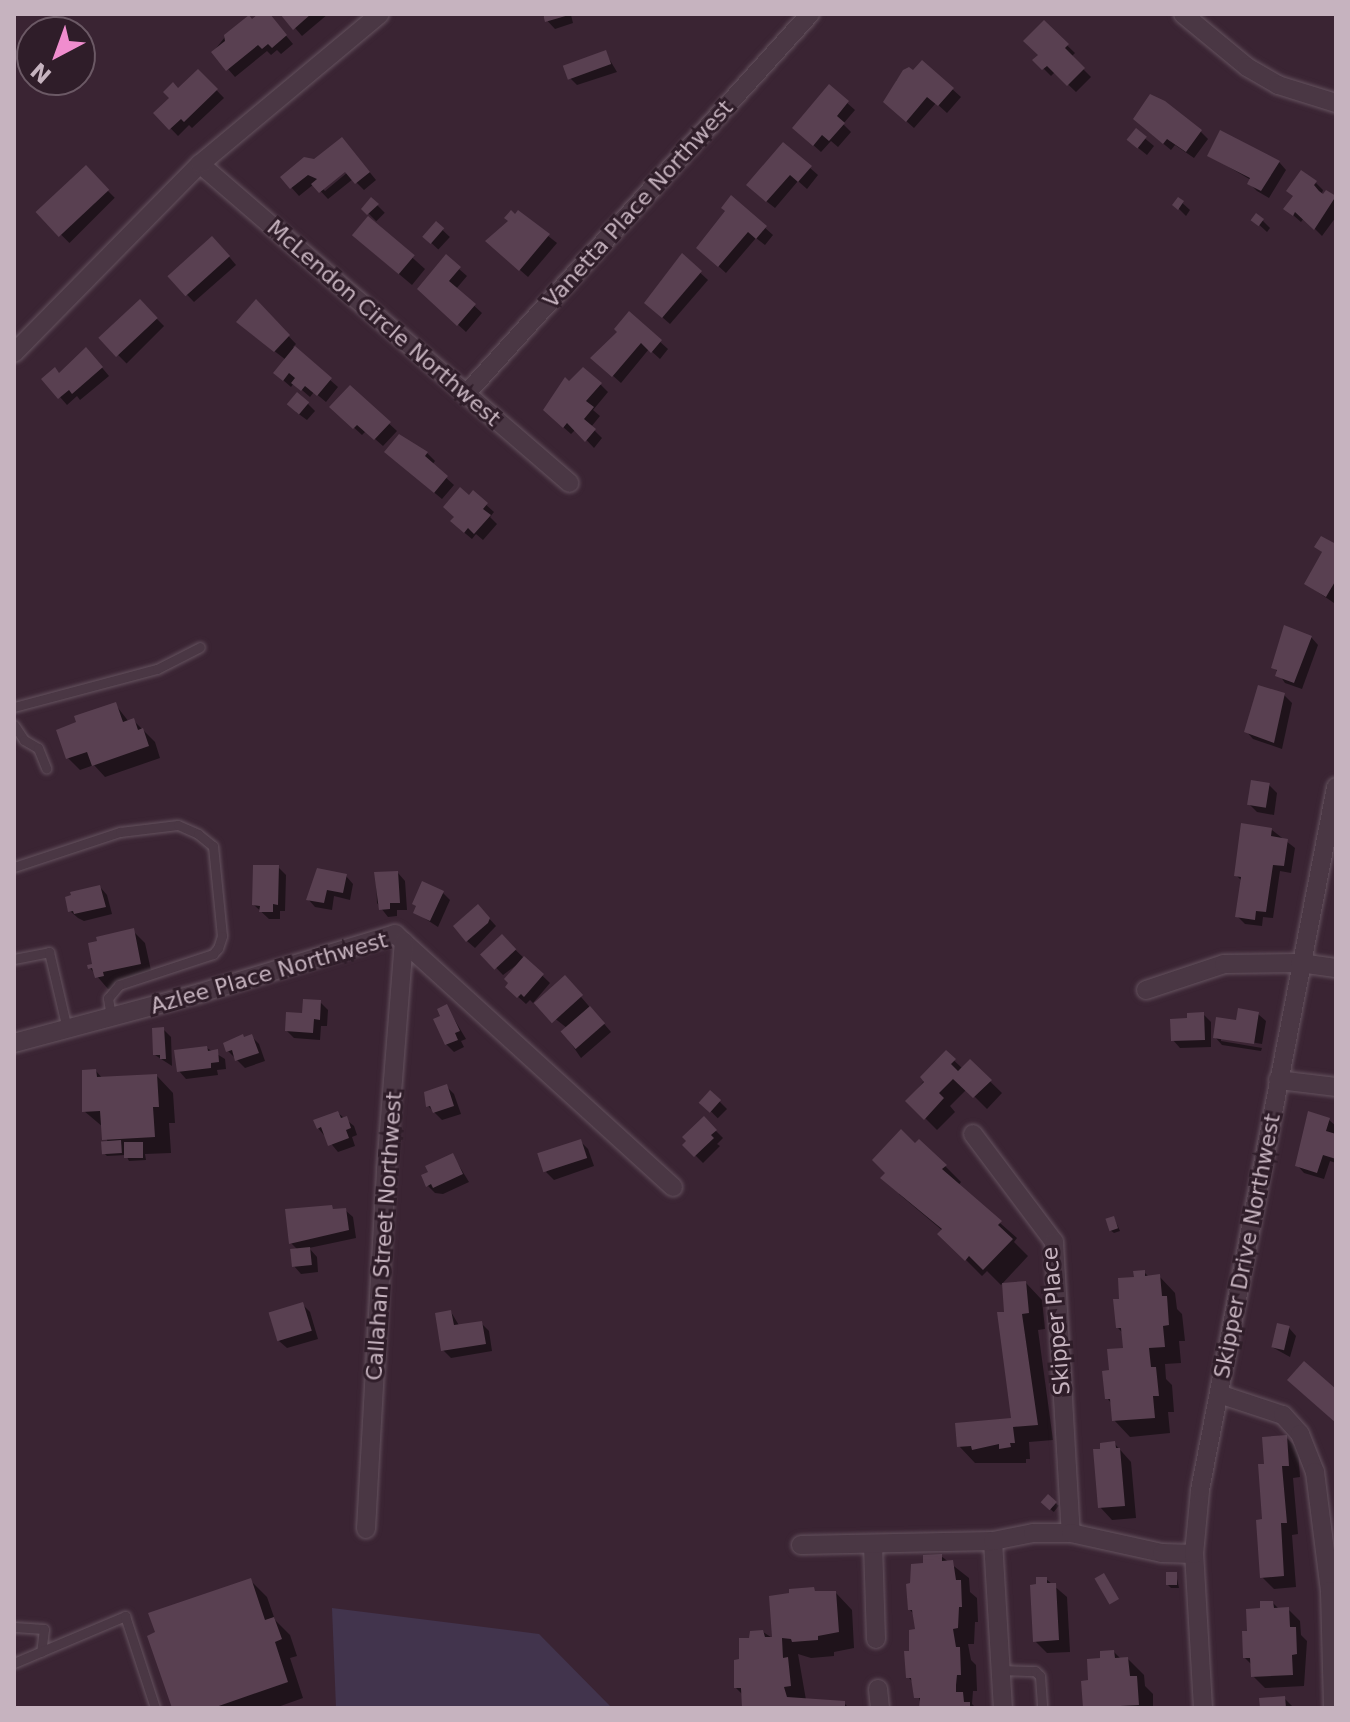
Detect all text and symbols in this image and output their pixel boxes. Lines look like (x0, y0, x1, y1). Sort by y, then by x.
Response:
north arrow (16, 16, 96, 96)
text: N (26, 58, 56, 88)
street label: Vanetta Place Northwest (538, 95, 738, 313)
street label: McLendon Circle Northwest (262, 214, 506, 432)
street label: Azlee Place Northwest (147, 926, 391, 1020)
street label: Callahan Street Northwest (361, 1090, 407, 1382)
street label: Skipper Drive Northwest (1208, 1111, 1286, 1381)
street label: Skipper Place (1036, 1246, 1076, 1396)

